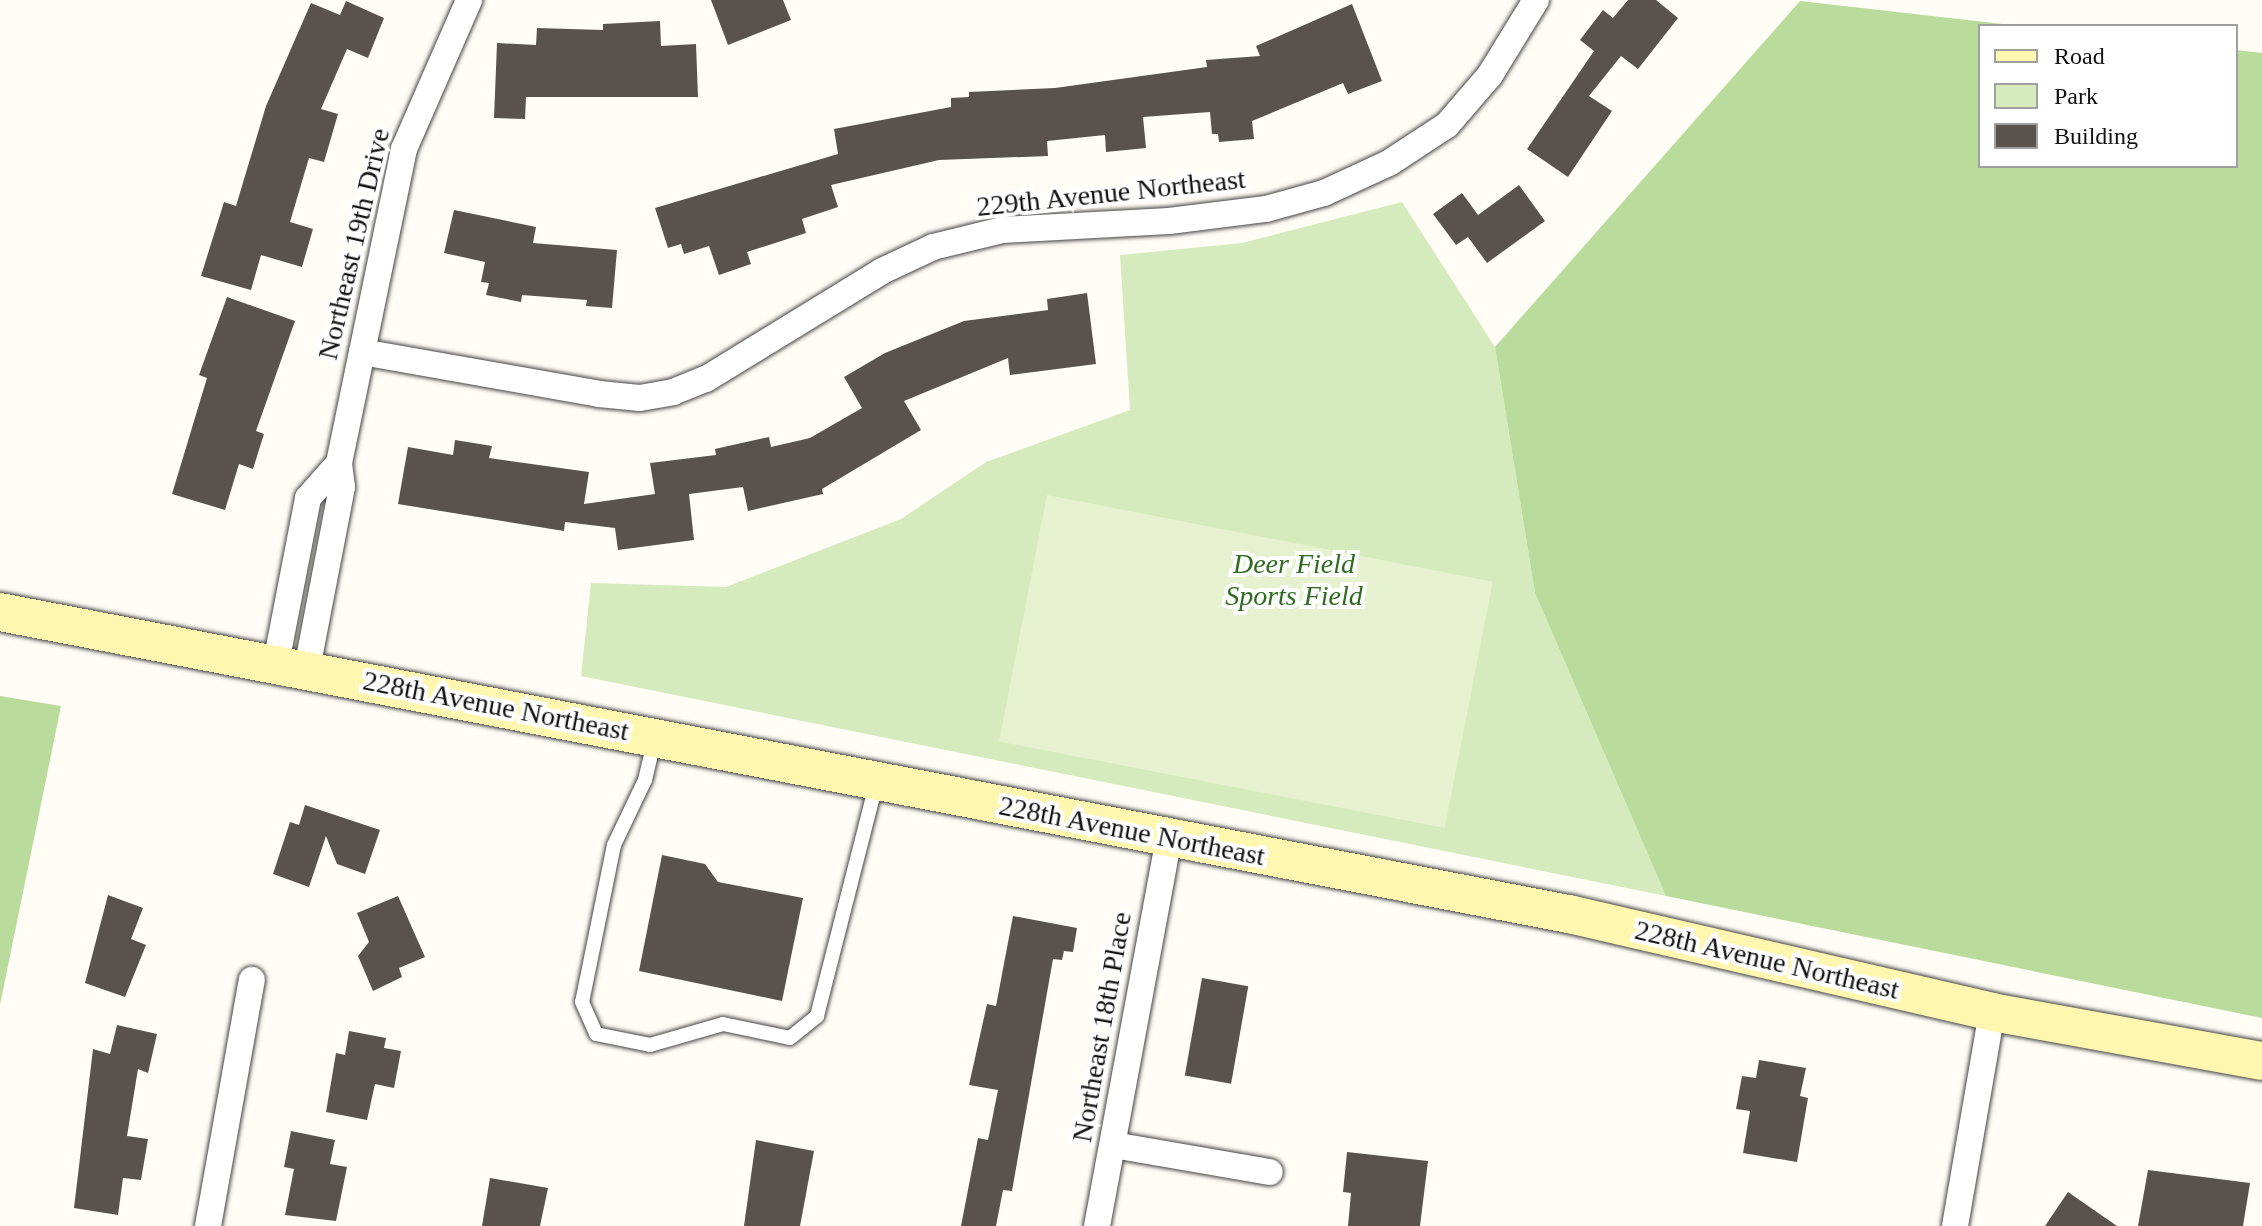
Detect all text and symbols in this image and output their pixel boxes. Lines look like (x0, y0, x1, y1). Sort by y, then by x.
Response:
legend (1978, 24, 2238, 168)
text: Road (2054, 43, 2105, 69)
text: Park (2054, 83, 2098, 109)
text: Building (2054, 123, 2138, 149)
street label: Northeast 19th Drive (311, 125, 397, 363)
street label: 229th Avenue Northeast (974, 162, 1248, 224)
park label: Deer Field Sports Field (1225, 547, 1363, 613)
street label: 228th Avenue Northeast (359, 664, 633, 748)
street label: 228th Avenue Northeast (995, 789, 1269, 873)
street label: Northeast 18th Place (1065, 909, 1139, 1145)
street label: 228th Avenue Northeast (1631, 913, 1903, 1007)

